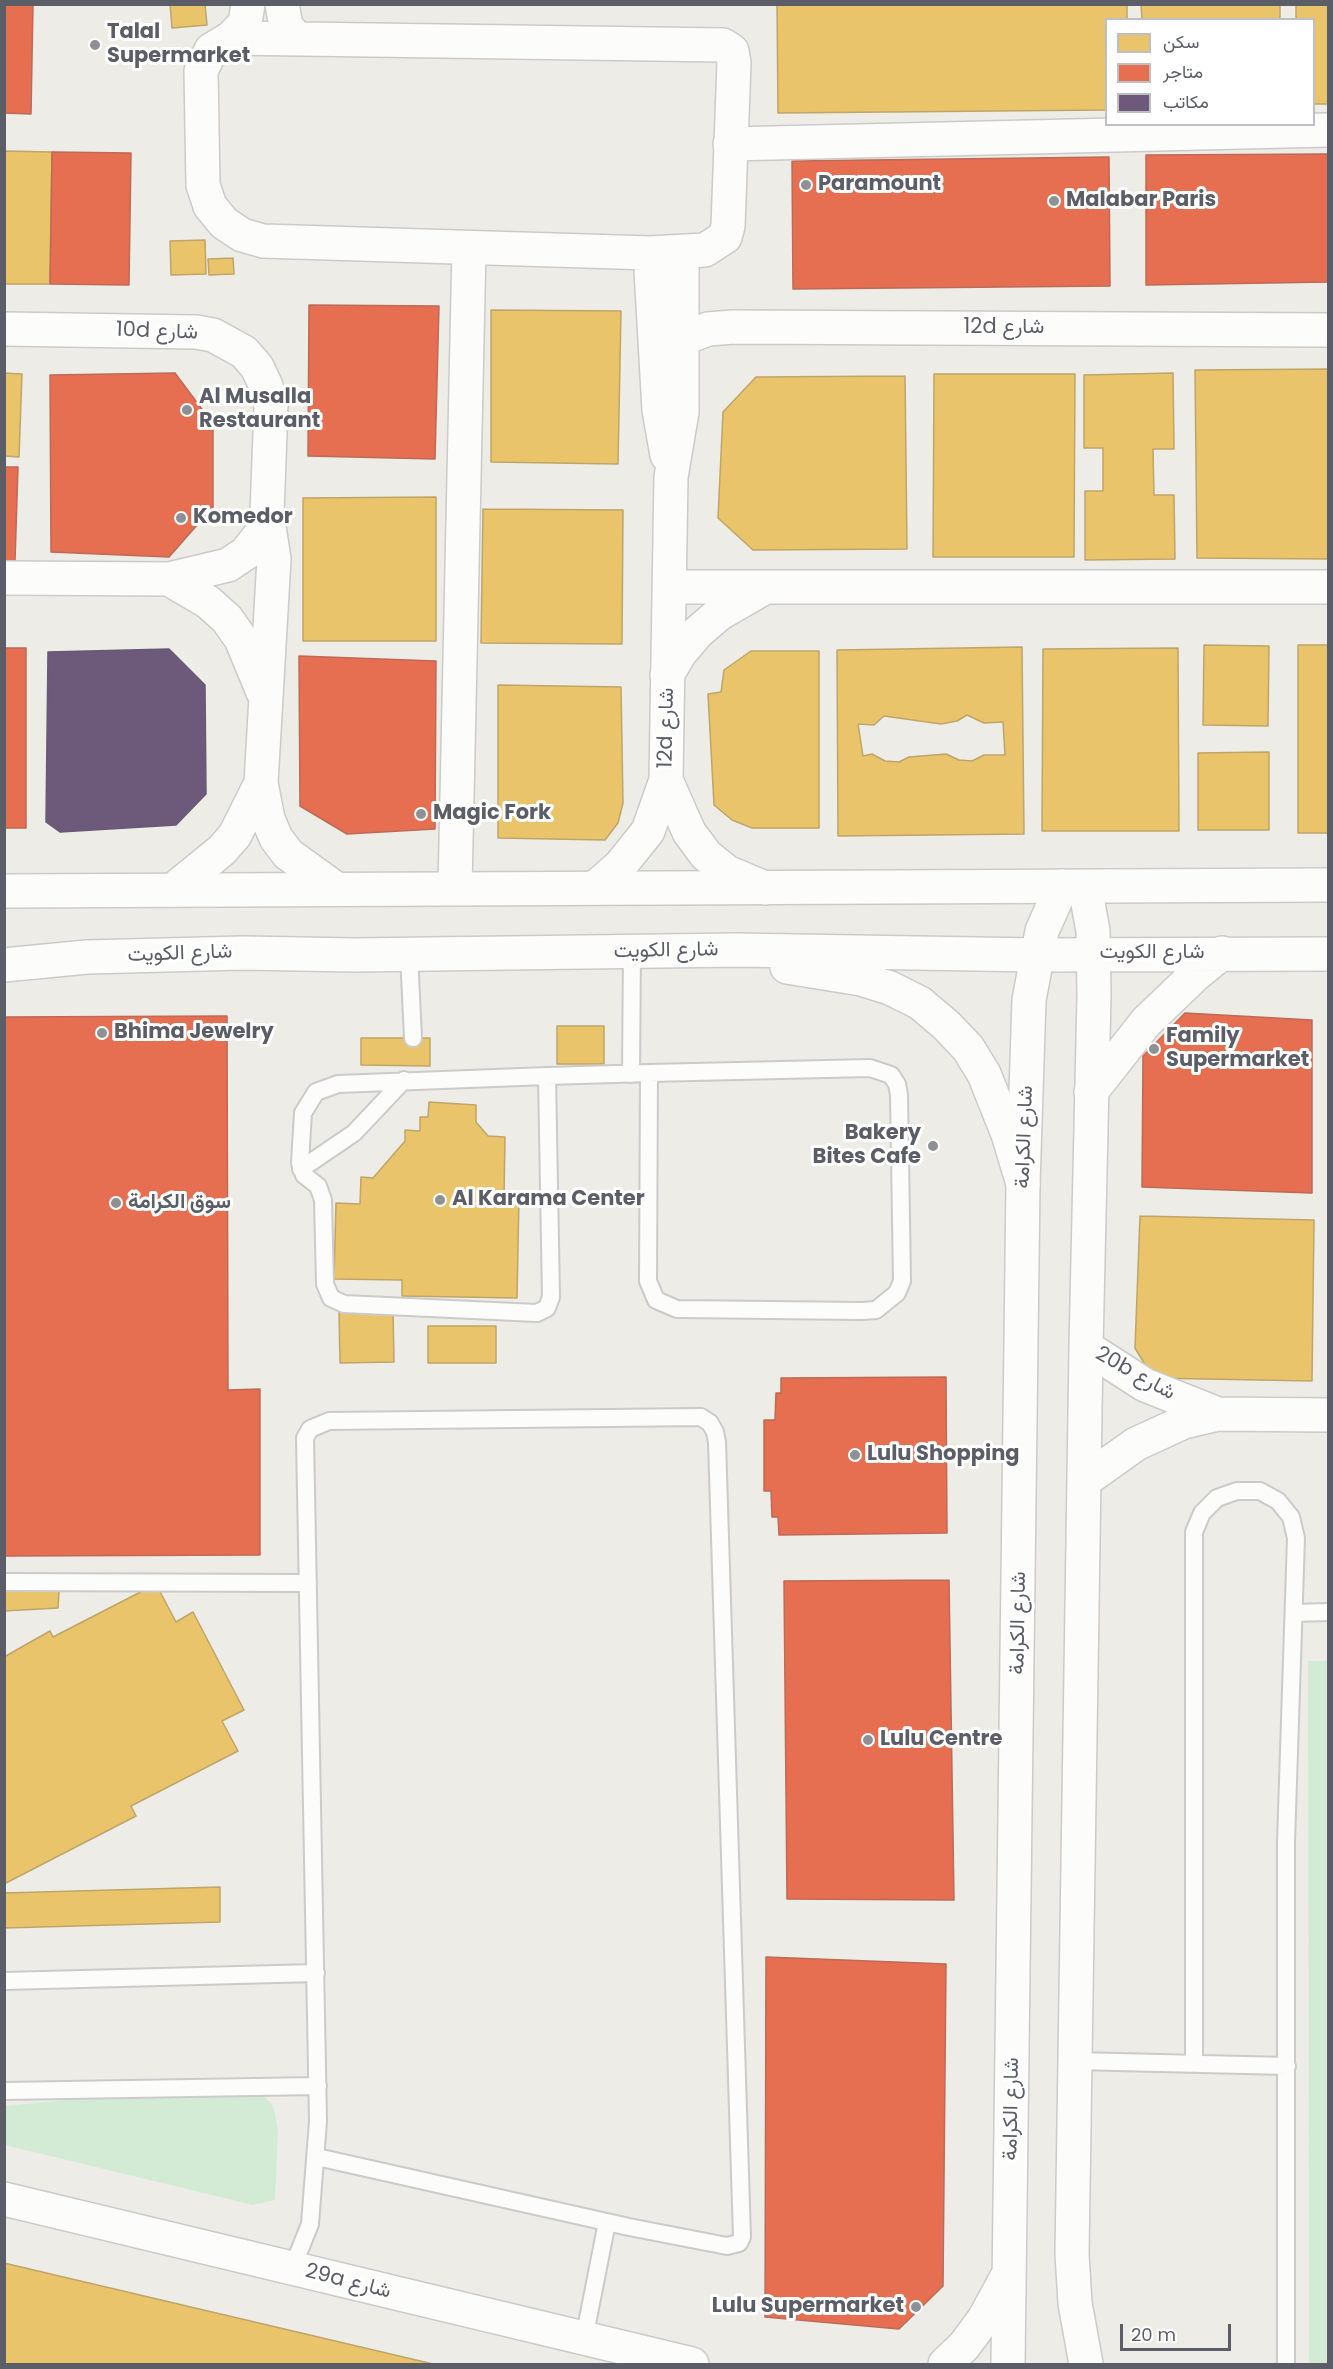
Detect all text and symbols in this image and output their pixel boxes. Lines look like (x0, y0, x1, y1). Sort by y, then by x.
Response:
legend (1105, 18, 1315, 126)
place label: Talal Supermarket (107, 20, 250, 70)
text: سكن (1163, 29, 1199, 54)
marker: Talal Supermarket (88, 38, 102, 52)
text: متاجر (1163, 59, 1203, 84)
text: مكاتب (1163, 89, 1209, 114)
place label: Paramount (818, 172, 941, 198)
marker: Paramount (799, 178, 813, 192)
place label: Malabar Paris (1066, 188, 1216, 214)
marker: Malabar Paris (1047, 194, 1061, 208)
street label: 12d شارع (964, 315, 1044, 341)
street label: 10d شارع (116, 318, 198, 346)
place label: Al Musalla Restaurant (199, 385, 320, 435)
marker: Al Musalla Restaurant (180, 403, 194, 417)
place label: Komedor (193, 505, 293, 531)
marker: Komedor (174, 511, 188, 525)
street label: 12d شارع (654, 687, 680, 769)
place label: Magic Fork (433, 801, 551, 827)
marker: Magic Fork (414, 807, 428, 821)
street label: شارع الكويت (613, 937, 719, 965)
street label: شارع الكويت (127, 940, 233, 968)
street label: شارع الكويت (1100, 940, 1204, 966)
place label: Bhima Jewelry (114, 1020, 274, 1046)
place label: Family Supermarket (1166, 1024, 1309, 1074)
marker: Bhima Jewelry (95, 1026, 109, 1040)
marker: Family Supermarket (1147, 1042, 1161, 1056)
street label: شارع الكرامة (1011, 1085, 1039, 1189)
place label: Bakery Bites Cafe (813, 1121, 921, 1171)
marker: Bakery Bites Cafe (926, 1139, 940, 1153)
place label: Al Karama Center (452, 1187, 645, 1213)
place label: سوق الكرامة (128, 1190, 231, 1216)
marker: Al Karama Center (433, 1193, 447, 1207)
marker: سوق الكرامة (109, 1196, 123, 1210)
street label: 20b شارع (1091, 1342, 1179, 1406)
place label: Lulu Shopping (867, 1442, 1020, 1468)
marker: Lulu Shopping (848, 1448, 862, 1462)
street label: شارع الكرامة (1006, 1571, 1032, 1675)
place label: Lulu Centre (880, 1727, 1003, 1753)
marker: Lulu Centre (861, 1733, 875, 1747)
street label: شارع الكرامة (999, 2057, 1025, 2161)
street label: 29a شارع (303, 2259, 393, 2305)
place label: Lulu Supermarket (712, 2294, 904, 2320)
marker: Lulu Supermarket (909, 2300, 923, 2314)
scale bar (1123, 2312, 1234, 2350)
text: 20 m (1131, 2322, 1176, 2347)

